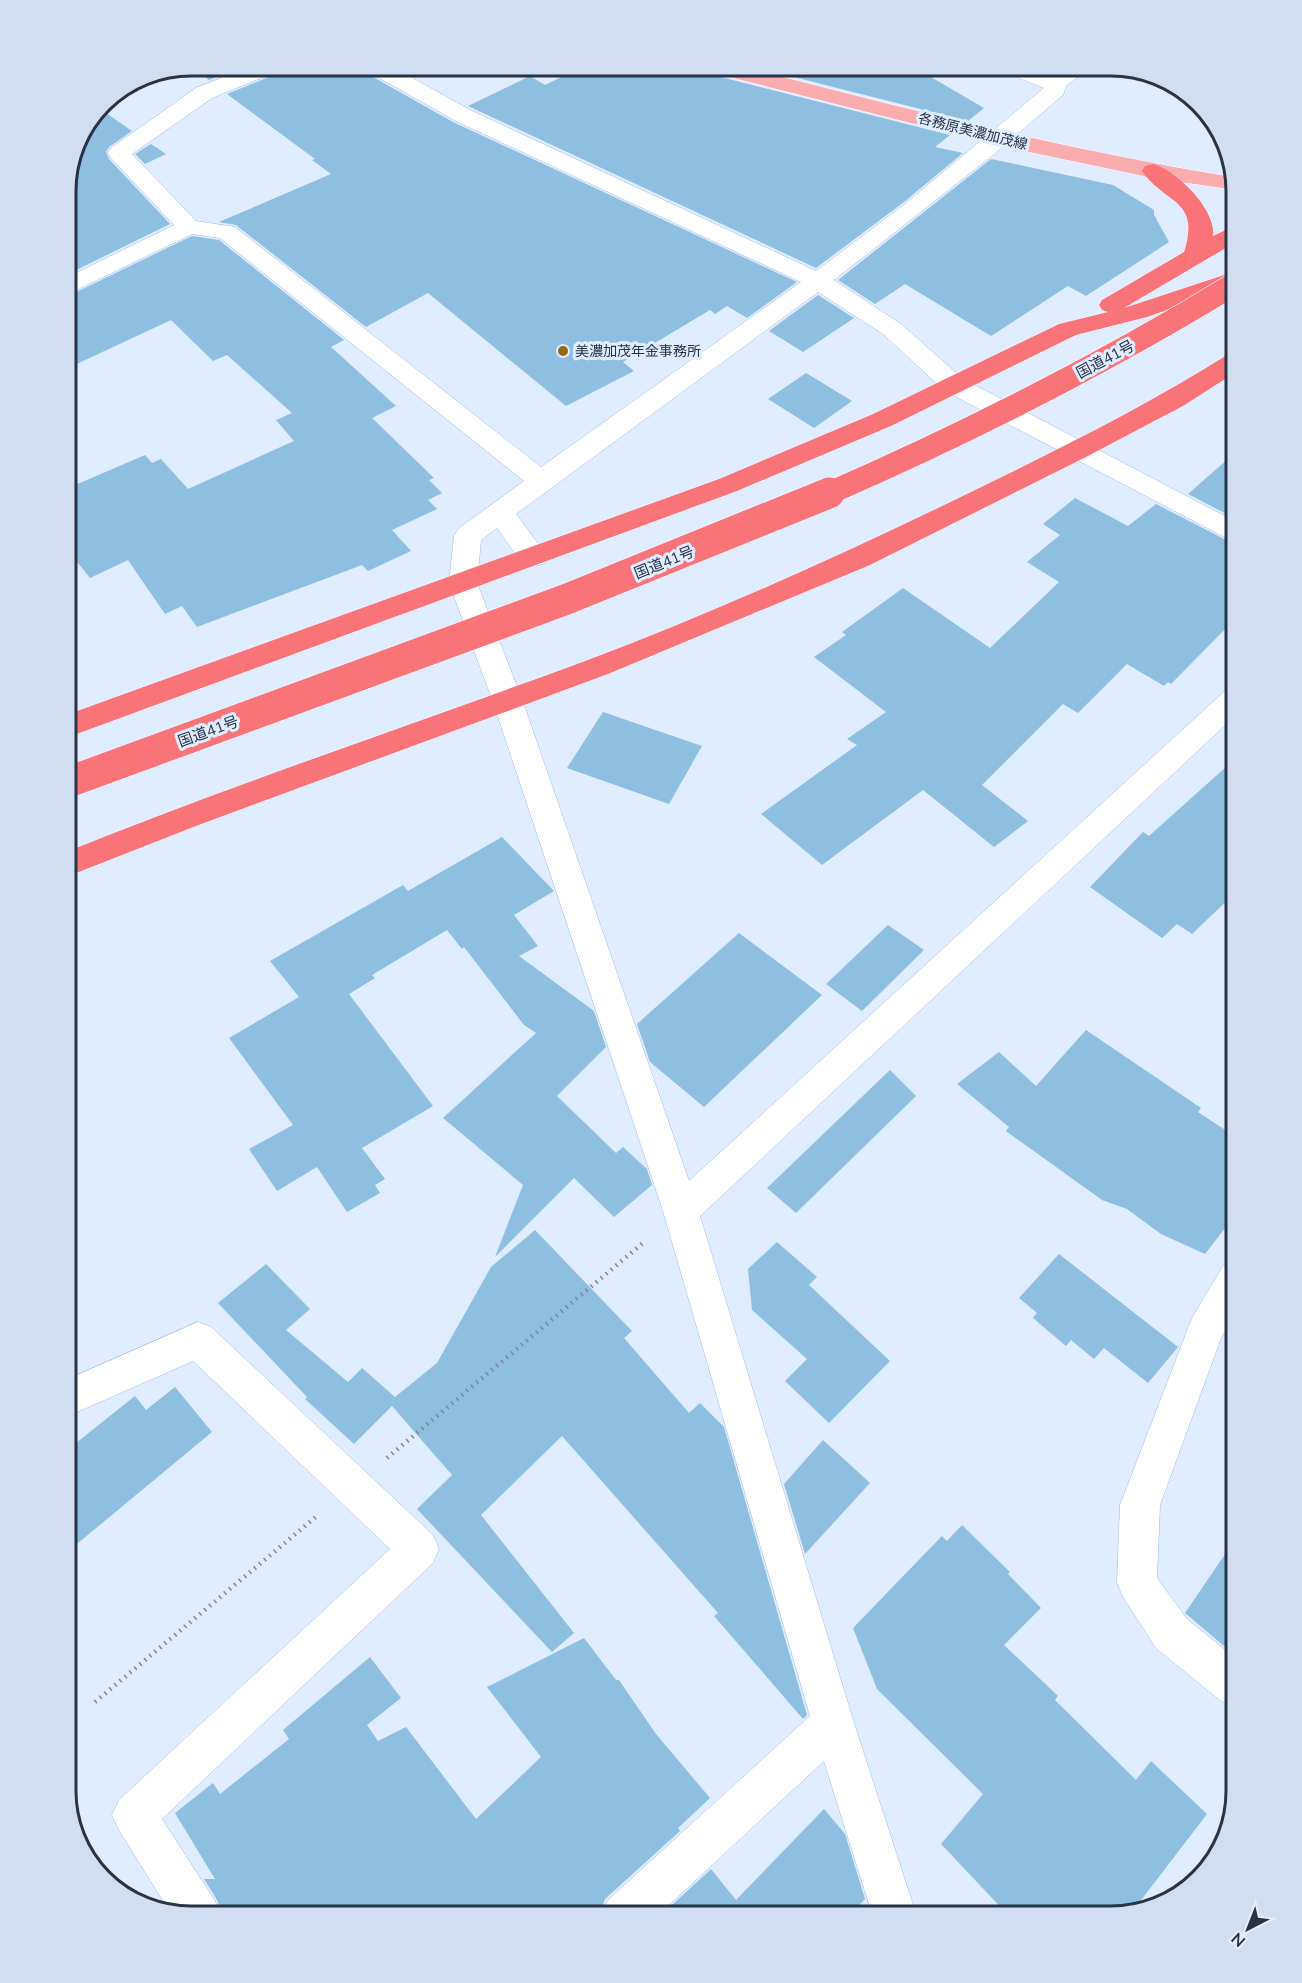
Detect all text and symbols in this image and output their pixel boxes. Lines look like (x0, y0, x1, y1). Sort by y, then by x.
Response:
street label: 各務原美濃加茂線 (916, 109, 1030, 153)
street label: 国道41号 (1073, 336, 1137, 382)
place label: 美濃加茂年金事務所 (575, 342, 701, 360)
marker: 美濃加茂年金事務所 (556, 344, 570, 358)
street label: 国道41号 (631, 541, 697, 583)
street label: 国道41号 (175, 711, 241, 751)
north arrow (1218, 1899, 1278, 1959)
text: N (1227, 1929, 1249, 1952)

